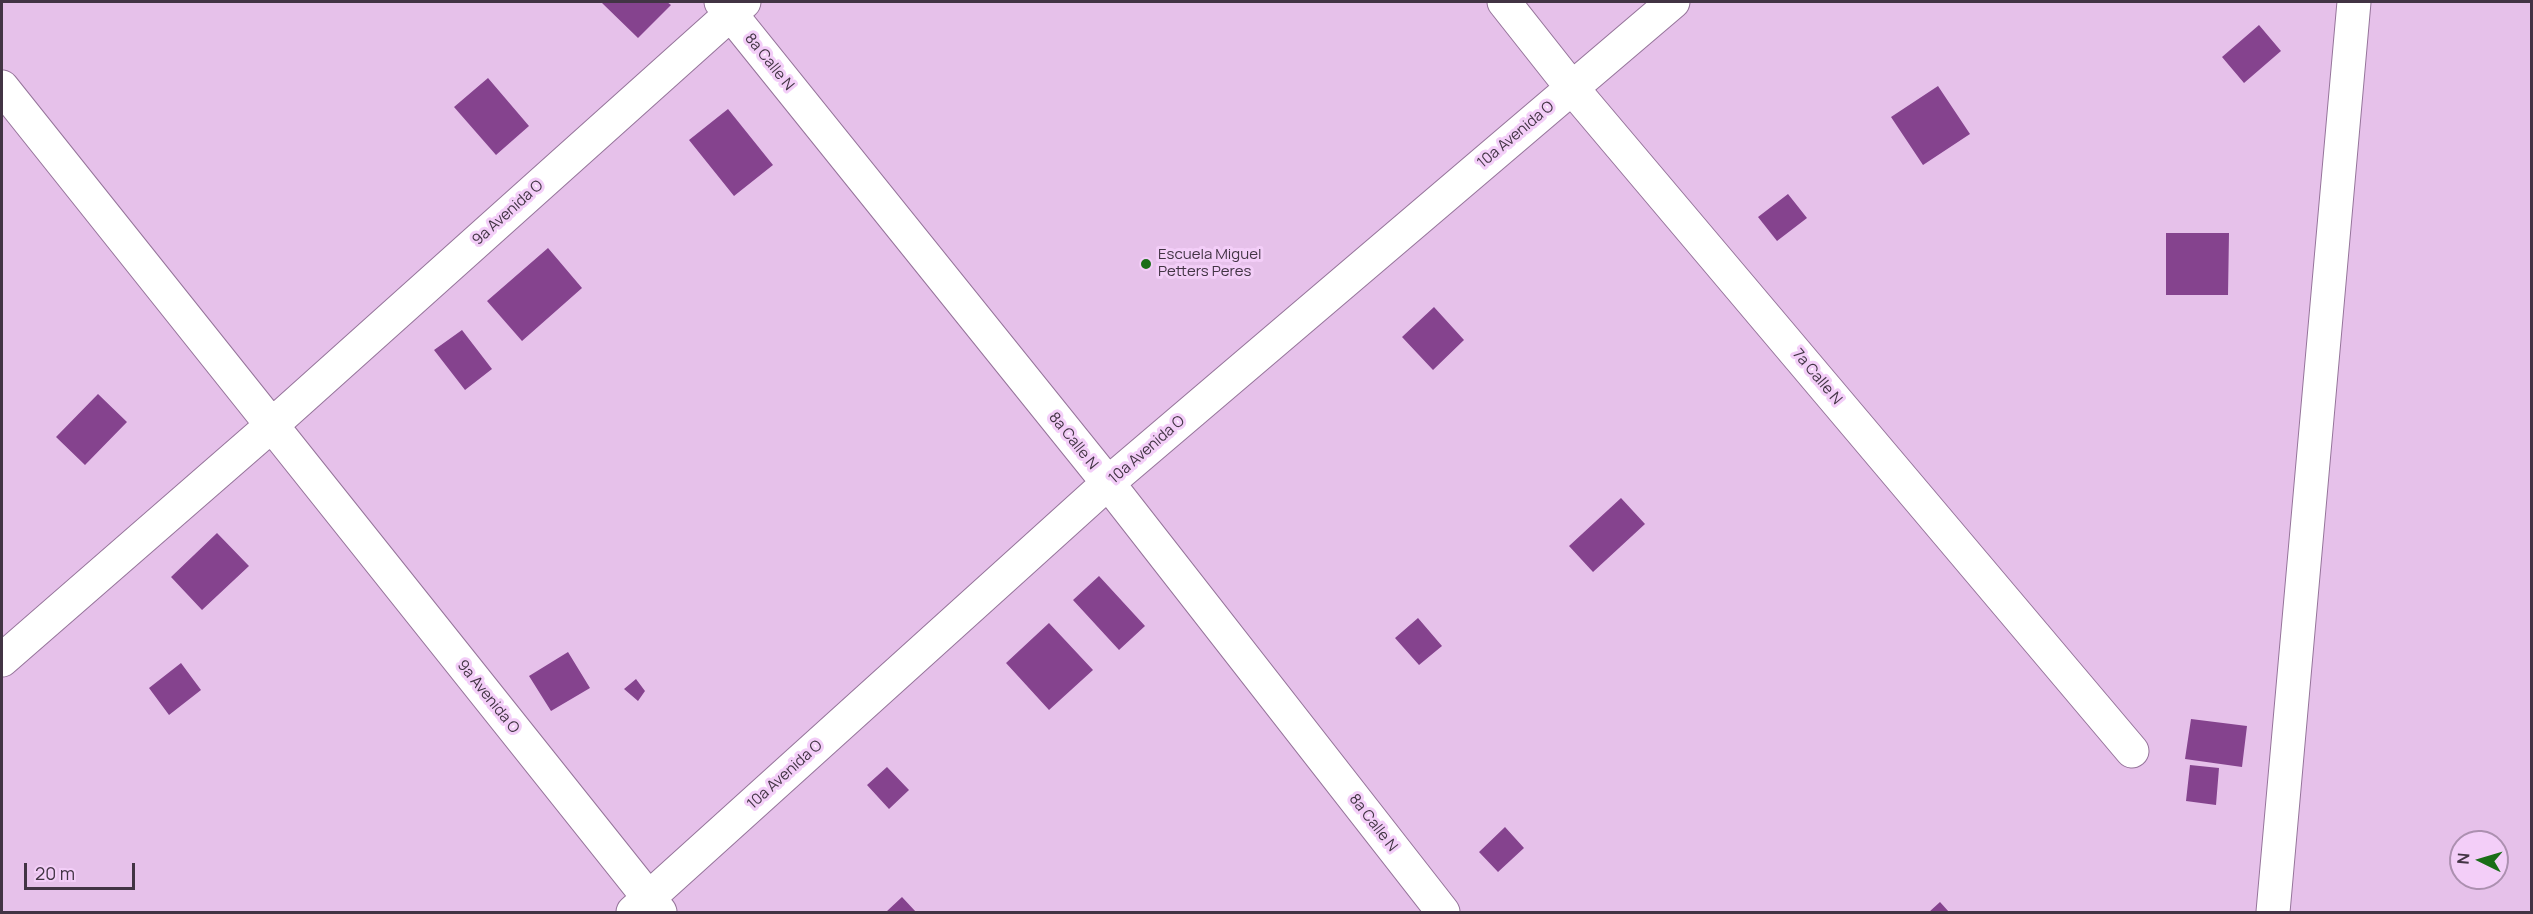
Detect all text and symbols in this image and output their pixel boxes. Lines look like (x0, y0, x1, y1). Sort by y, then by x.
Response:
street label: 8a Calle N (741, 30, 797, 94)
street label: 10a Avenida O (1474, 98, 1558, 172)
street label: 9a Avenida O (469, 177, 547, 249)
place label: Escuela Miguel Petters Peres (1158, 246, 1261, 281)
marker: Escuela Miguel Petters Peres (1139, 257, 1153, 271)
street label: 7a Calle N (1789, 346, 1845, 408)
street label: 8a Calle N (1045, 409, 1101, 473)
street label: 10a Avenida O (1105, 412, 1189, 488)
street label: 9a Avenida O (453, 657, 523, 737)
street label: 10a Avenida O (744, 737, 826, 813)
street label: 8a Calle N (1345, 791, 1401, 855)
north arrow (2449, 830, 2509, 890)
scale bar (27, 851, 138, 889)
text: N (2452, 852, 2475, 865)
text: 20 m (35, 861, 75, 885)

